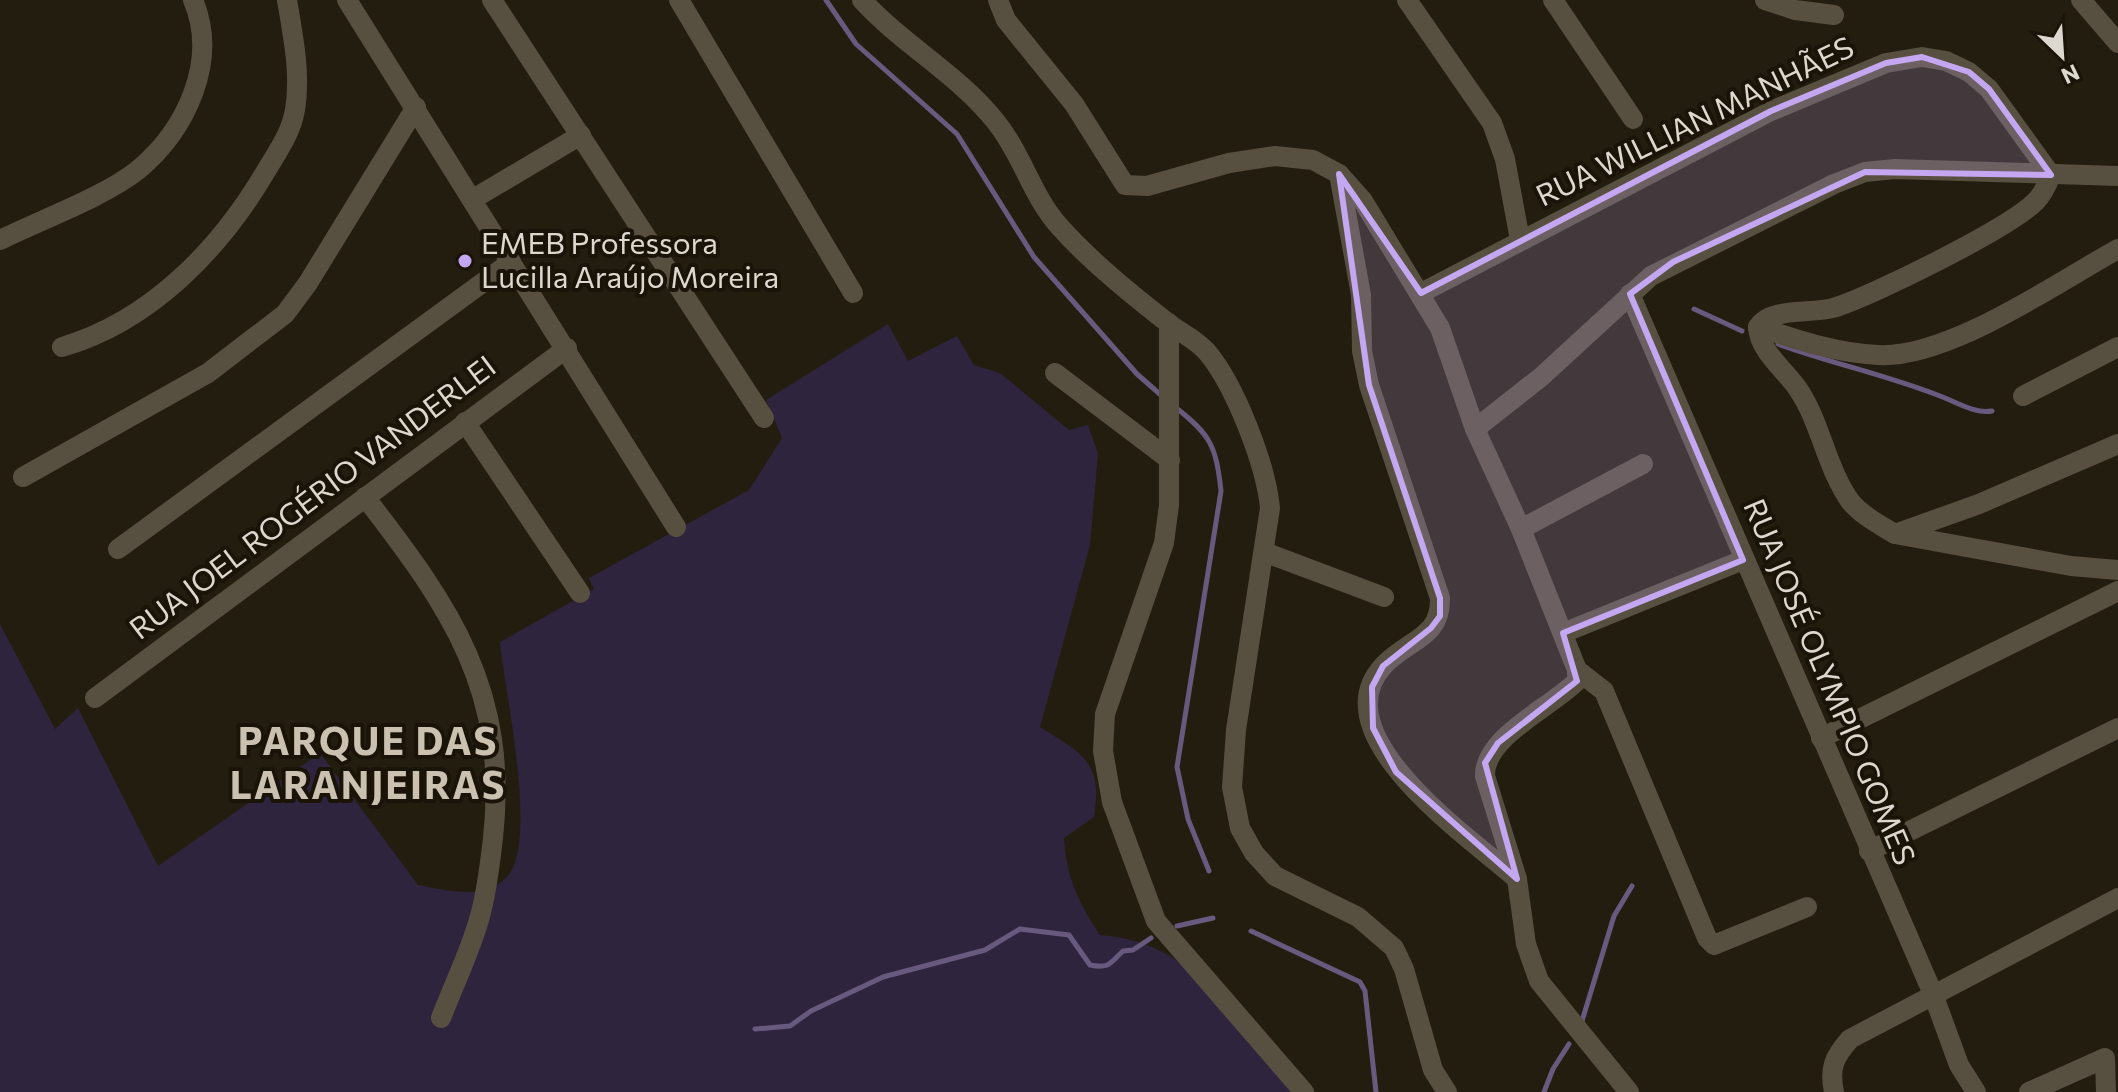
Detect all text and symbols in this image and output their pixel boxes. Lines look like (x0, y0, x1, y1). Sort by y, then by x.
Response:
north arrow (2022, 16, 2102, 96)
street label: RUA WILLIAN MANHÃES (1529, 27, 1859, 213)
text: N (2057, 59, 2084, 90)
place label: EMEB Professora Lucilla Araújo Moreira (481, 223, 779, 294)
marker: EMEB Professora Lucilla Araújo Moreira (456, 252, 474, 270)
street label: RUA JOEL ROGÉRIO VANDERLEI (121, 346, 502, 646)
street label: RUA JOSÉ OLYMPIO GOMES (1737, 493, 1925, 870)
district label: PARQUE DAS LARANJEIRAS (230, 716, 506, 807)

